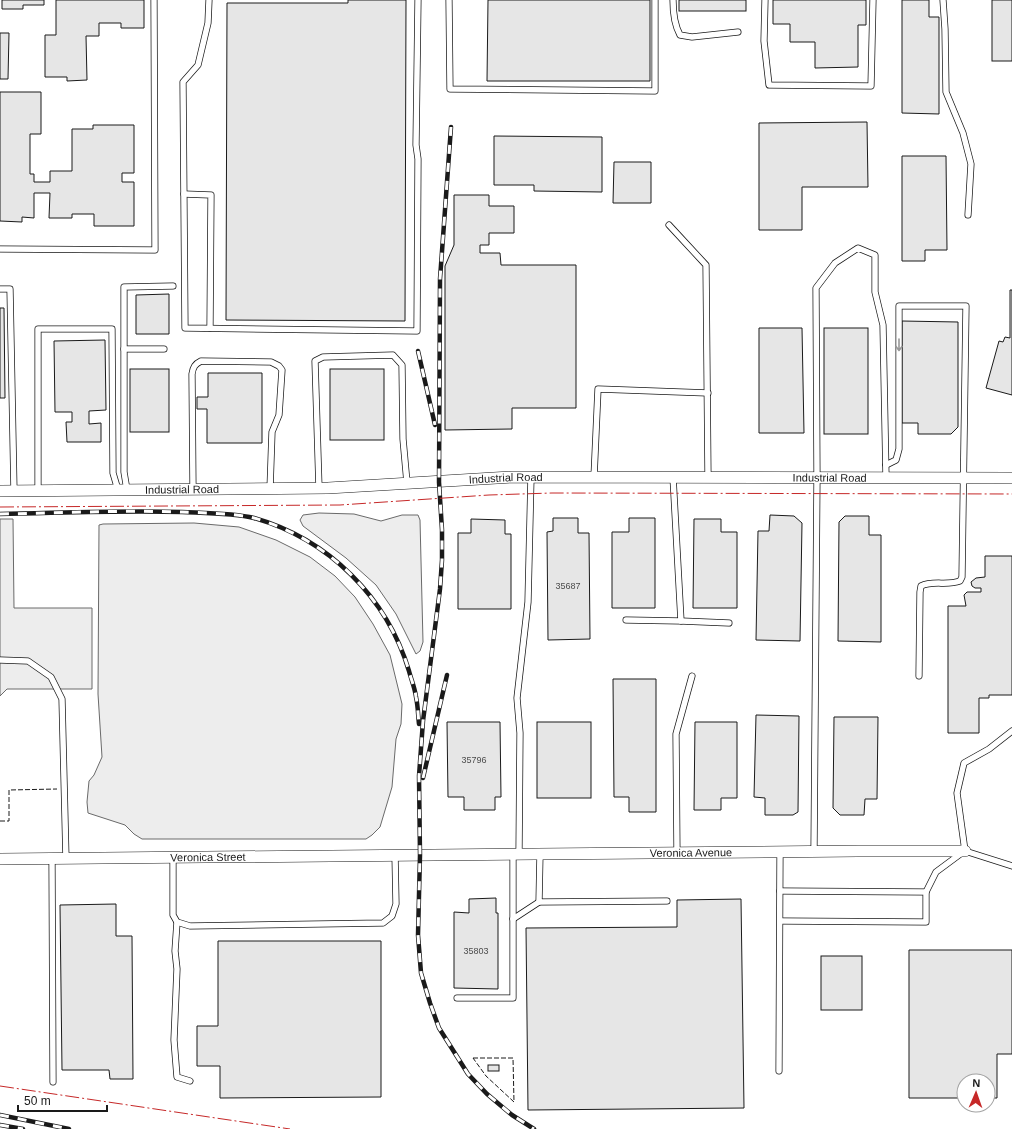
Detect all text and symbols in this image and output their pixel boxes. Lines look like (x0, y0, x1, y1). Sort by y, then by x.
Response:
one-way arrow (895, 338, 903, 351)
street label: Industrial Road (468, 471, 543, 486)
street label: Industrial Road (793, 472, 867, 484)
street label: Industrial Road (145, 483, 219, 496)
house number: 35687 (555, 581, 581, 591)
house number: 35796 (461, 755, 487, 765)
street label: Veronica Avenue (650, 846, 732, 859)
street label: Veronica Street (170, 851, 246, 863)
house number: 35803 (463, 946, 489, 956)
north arrow (956, 1073, 996, 1113)
text: N (972, 1077, 981, 1089)
scale bar (18, 1087, 107, 1113)
text: 50 m (24, 1094, 51, 1108)

